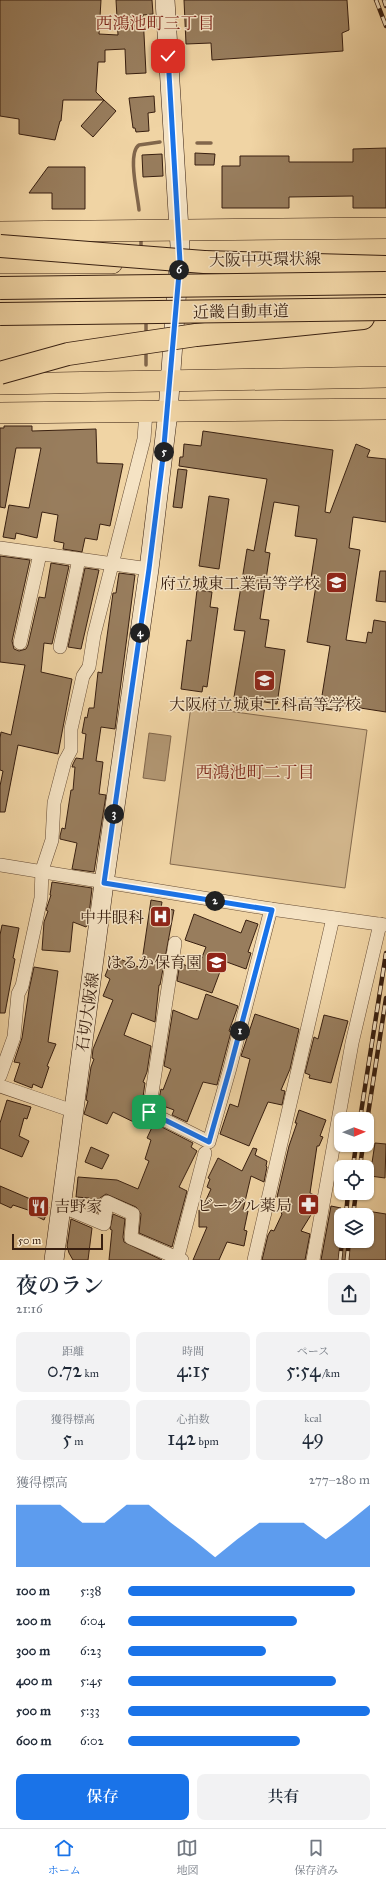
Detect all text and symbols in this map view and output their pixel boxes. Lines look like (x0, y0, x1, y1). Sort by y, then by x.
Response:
district label: 西鴻池町三丁目 (96, 13, 215, 34)
pin (151, 39, 185, 73)
icon: check (157, 45, 179, 67)
street label: 大阪中央環状線 (209, 249, 321, 270)
pin: 6 (169, 260, 189, 280)
text: 6 (176, 263, 182, 276)
street label: 近畿自動車道 (193, 301, 289, 322)
pin: 5 (154, 442, 174, 462)
text: 5 (161, 445, 167, 458)
school or university icon: 府立城東工業高等学校 (323, 570, 349, 596)
place label: 府立城東工業高等学校 (160, 574, 320, 593)
pin: 4 (130, 623, 150, 643)
text: 4 (137, 626, 143, 639)
school or university icon: 大阪府立城東工科高等学校 (252, 668, 278, 694)
place label: 大阪府立城東工科高等学校 (169, 695, 361, 714)
district label: 西鴻池町二丁目 (196, 762, 315, 783)
pin: 3 (104, 804, 124, 824)
text: 3 (112, 807, 116, 820)
pin: 2 (205, 891, 225, 911)
text: 2 (212, 894, 218, 907)
hospital icon: 中井眼科 (147, 904, 173, 930)
place label: 中井眼科 (80, 908, 144, 927)
school or university icon: はるか保育園 (204, 949, 230, 975)
place label: はるか保育園 (106, 953, 202, 972)
street label: 石切大阪線 (73, 971, 102, 1053)
pin: 1 (230, 1021, 250, 1041)
text: 1 (238, 1024, 242, 1037)
pin (132, 1095, 166, 1129)
icon: arrive (138, 1101, 160, 1123)
north arrow (334, 1112, 374, 1152)
map controls (334, 1112, 374, 1248)
button: locate (334, 1160, 374, 1200)
pharmacy icon: ビーグル薬局 (295, 1192, 321, 1218)
restaurant icon: 吉野家 (25, 1193, 51, 1219)
place label: ビーグル薬局 (197, 1196, 292, 1215)
place label: 吉野家 (54, 1197, 102, 1216)
button: layers (334, 1208, 374, 1248)
scale bar (12, 1232, 103, 1251)
text: 50 m (18, 1234, 41, 1247)
text: 夜のラン (16, 1272, 104, 1299)
button: share (328, 1273, 370, 1315)
text: 21:16 (16, 1301, 43, 1317)
text: 距離 (62, 1345, 84, 1358)
text: 時間 (182, 1345, 204, 1358)
text: ペース (297, 1345, 329, 1358)
text: 0.72 (47, 1358, 82, 1382)
text: 4:15 (176, 1358, 210, 1382)
text: 5:54 (286, 1358, 320, 1382)
text: km (82, 1367, 99, 1380)
text: /km (320, 1367, 340, 1380)
text: kcal (304, 1412, 322, 1425)
text: 獲得標高 (51, 1413, 95, 1426)
text: 心拍数 (177, 1413, 210, 1426)
text: 49 (302, 1425, 324, 1449)
text: 5 (63, 1426, 72, 1450)
text: 142 (167, 1426, 196, 1450)
text: m (72, 1435, 83, 1448)
text: bpm (196, 1435, 219, 1448)
text: 277–280 m (309, 1472, 370, 1488)
text: 獲得標高 (16, 1475, 68, 1491)
text: 100 m (16, 1583, 50, 1599)
text: 5:38 (80, 1583, 101, 1599)
text: 200 m (16, 1613, 51, 1629)
text: 6:04 (80, 1613, 105, 1629)
text: 300 m (16, 1643, 50, 1659)
text: 6:23 (80, 1643, 102, 1659)
text: 400 m (16, 1673, 52, 1689)
text: 5:45 (80, 1673, 103, 1689)
text: 500 m (16, 1703, 51, 1719)
text: 5:33 (80, 1703, 100, 1719)
text: 600 m (16, 1733, 52, 1749)
text: 6:02 (80, 1733, 104, 1749)
button: 保存 (16, 1774, 189, 1820)
button: 共有 (197, 1774, 370, 1820)
tab: ホーム (48, 1837, 81, 1877)
tab: 地図 (176, 1837, 198, 1877)
tab: 保存済み (294, 1837, 338, 1877)

